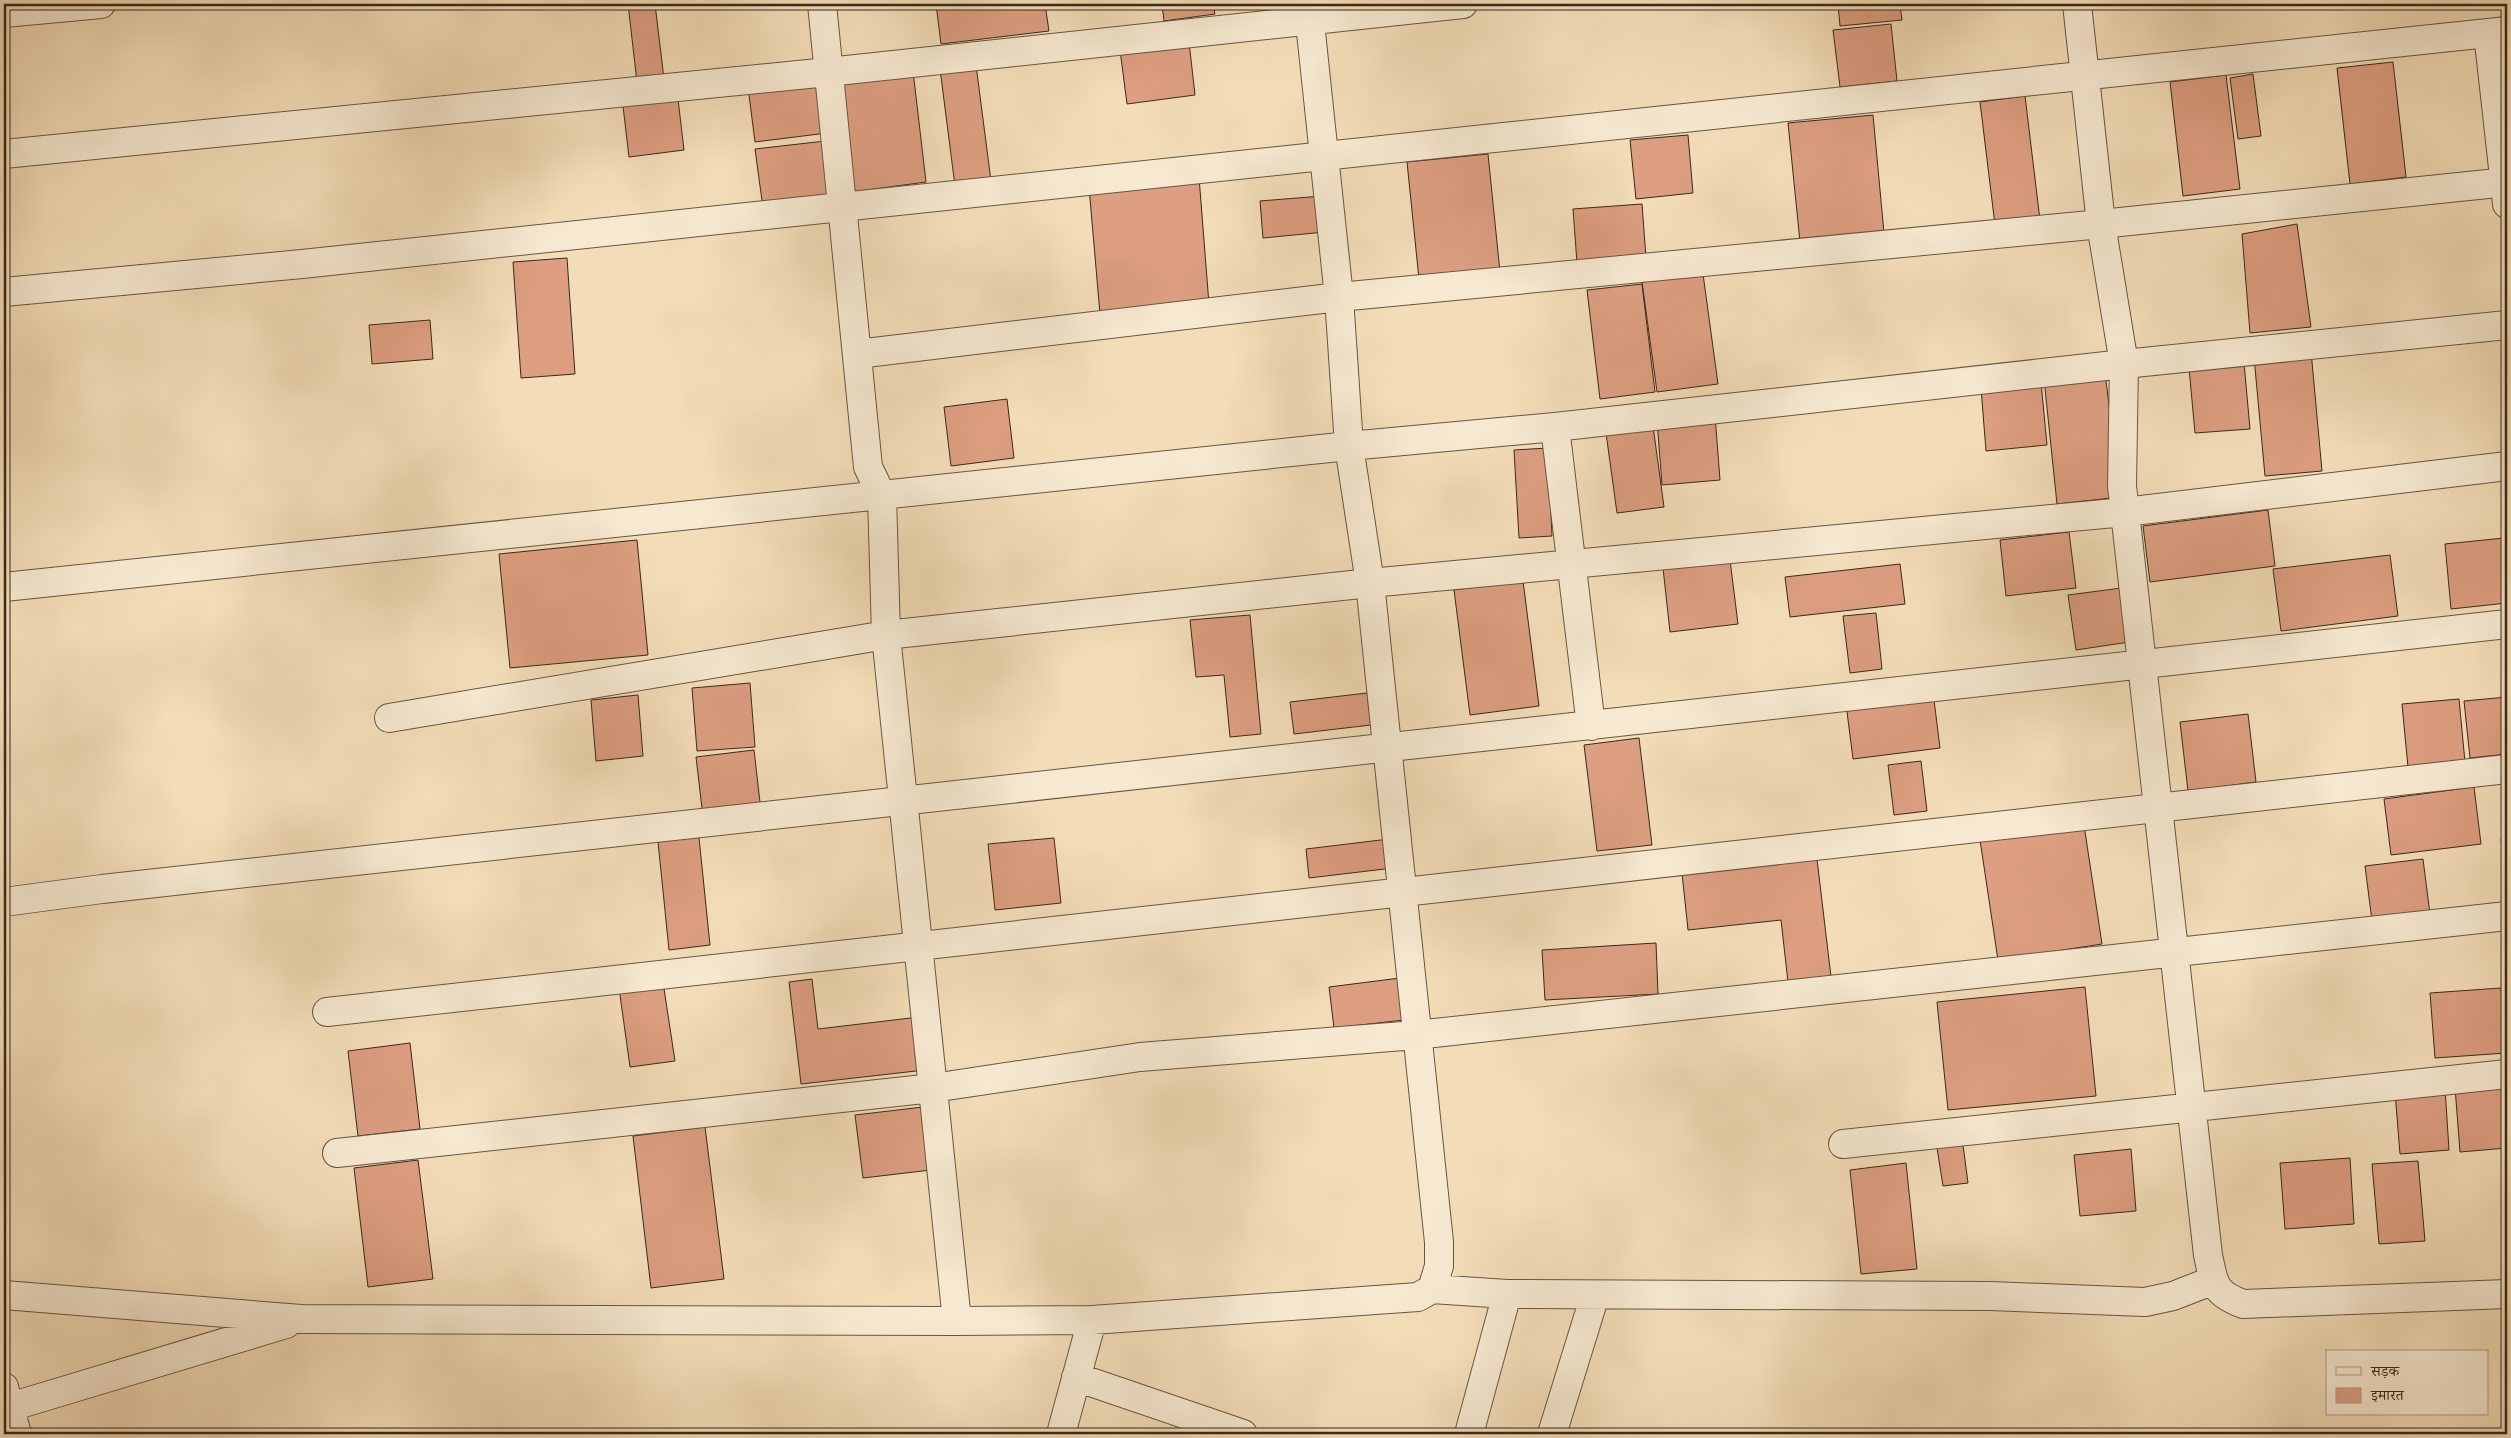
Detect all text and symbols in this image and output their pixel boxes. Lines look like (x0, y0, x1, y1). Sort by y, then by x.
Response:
legend (2326, 1350, 2488, 1416)
text: सड़क (2370, 1365, 2400, 1380)
text: इमारत (2370, 1389, 2405, 1404)

